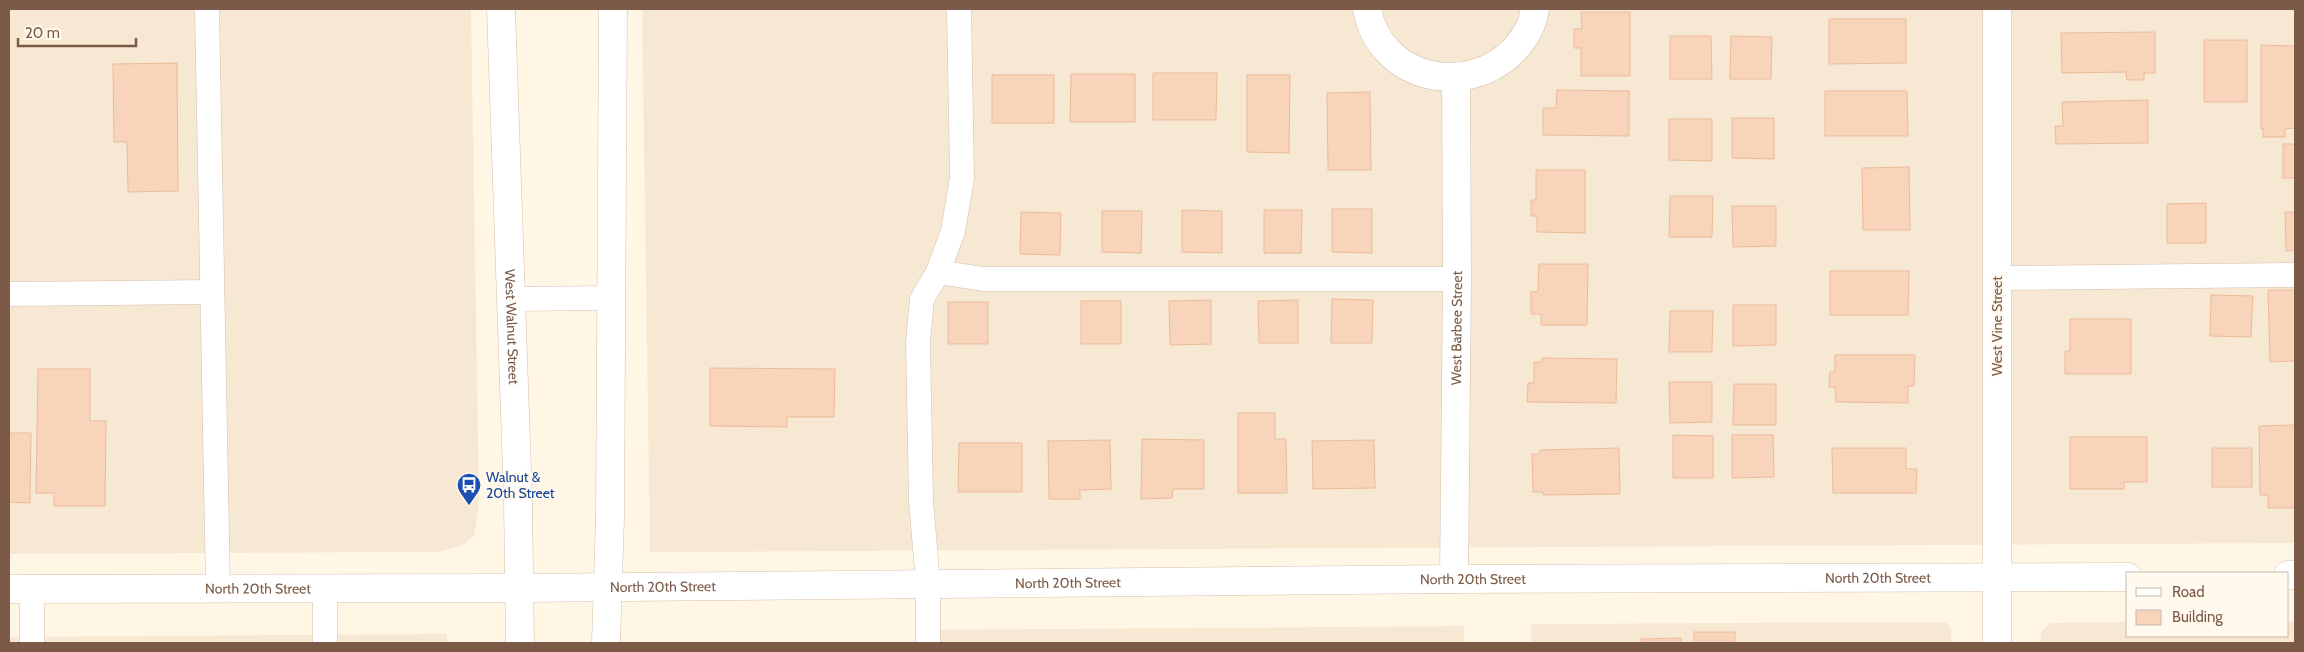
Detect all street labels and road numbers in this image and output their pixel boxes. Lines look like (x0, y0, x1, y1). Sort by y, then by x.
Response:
street label: West Walnut Street (501, 269, 523, 385)
street label: West Barbee Street (1447, 271, 1466, 385)
street label: West Vine Street (1988, 276, 2006, 376)
street label: North 20th Street (1825, 569, 1931, 587)
street label: North 20th Street (1420, 570, 1526, 588)
street label: North 20th Street (1015, 573, 1121, 592)
street label: North 20th Street (610, 577, 716, 596)
street label: North 20th Street (205, 579, 311, 598)

